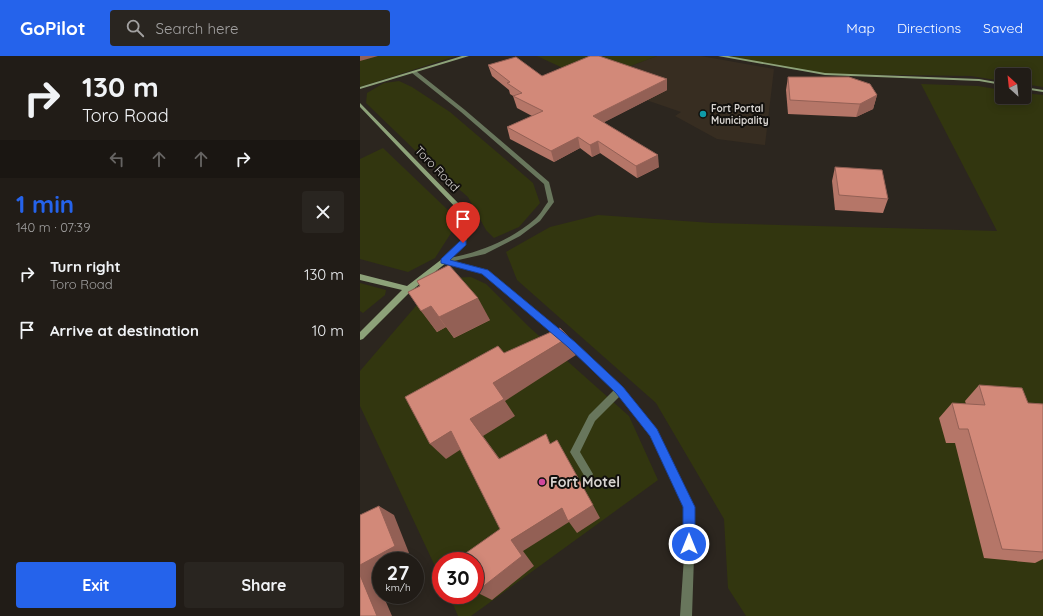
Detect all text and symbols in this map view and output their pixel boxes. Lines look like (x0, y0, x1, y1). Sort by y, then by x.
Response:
search box (110, 10, 390, 46)
text: GoPilot (20, 16, 86, 40)
icon: search (124, 17, 146, 39)
text: Search here (156, 19, 238, 38)
text: Map (846, 19, 875, 37)
text: Directions (897, 19, 961, 37)
text: Saved (983, 19, 1023, 37)
north arrow (995, 68, 1031, 104)
map controls (995, 68, 1031, 104)
text: 130 m (82, 69, 159, 104)
icon: right (16, 72, 68, 124)
place label: Fort Portal Municipality (711, 102, 769, 127)
text: Toro Road (82, 104, 169, 127)
marker: Fort Portal Municipality (698, 109, 708, 119)
street label: Toro Road (412, 143, 463, 195)
icon: left (106, 148, 128, 170)
icon: ahead (148, 148, 170, 170)
icon: ahead (190, 148, 212, 170)
icon: right (232, 148, 254, 170)
text: 1 min (16, 189, 74, 219)
button: close (302, 191, 344, 233)
pin (446, 202, 480, 243)
icon: arrive (452, 208, 474, 230)
text: 140 m · 07:39 (16, 219, 90, 235)
text: Turn right (50, 257, 121, 276)
icon: right (16, 263, 38, 285)
text: 130 m (304, 265, 344, 284)
text: Toro Road (50, 276, 113, 292)
icon: arrive (16, 319, 38, 341)
text: Arrive at destination (50, 321, 199, 340)
text: 10 m (312, 321, 344, 340)
place label: Fort Motel (550, 473, 620, 491)
marker: Fort Motel (537, 477, 547, 487)
position arrow (668, 523, 710, 565)
speed limit sign: 30 (432, 552, 484, 604)
text: 27 (387, 560, 409, 585)
button: Exit (16, 562, 176, 608)
button: Share (184, 562, 344, 608)
text: km/h (385, 581, 411, 594)

